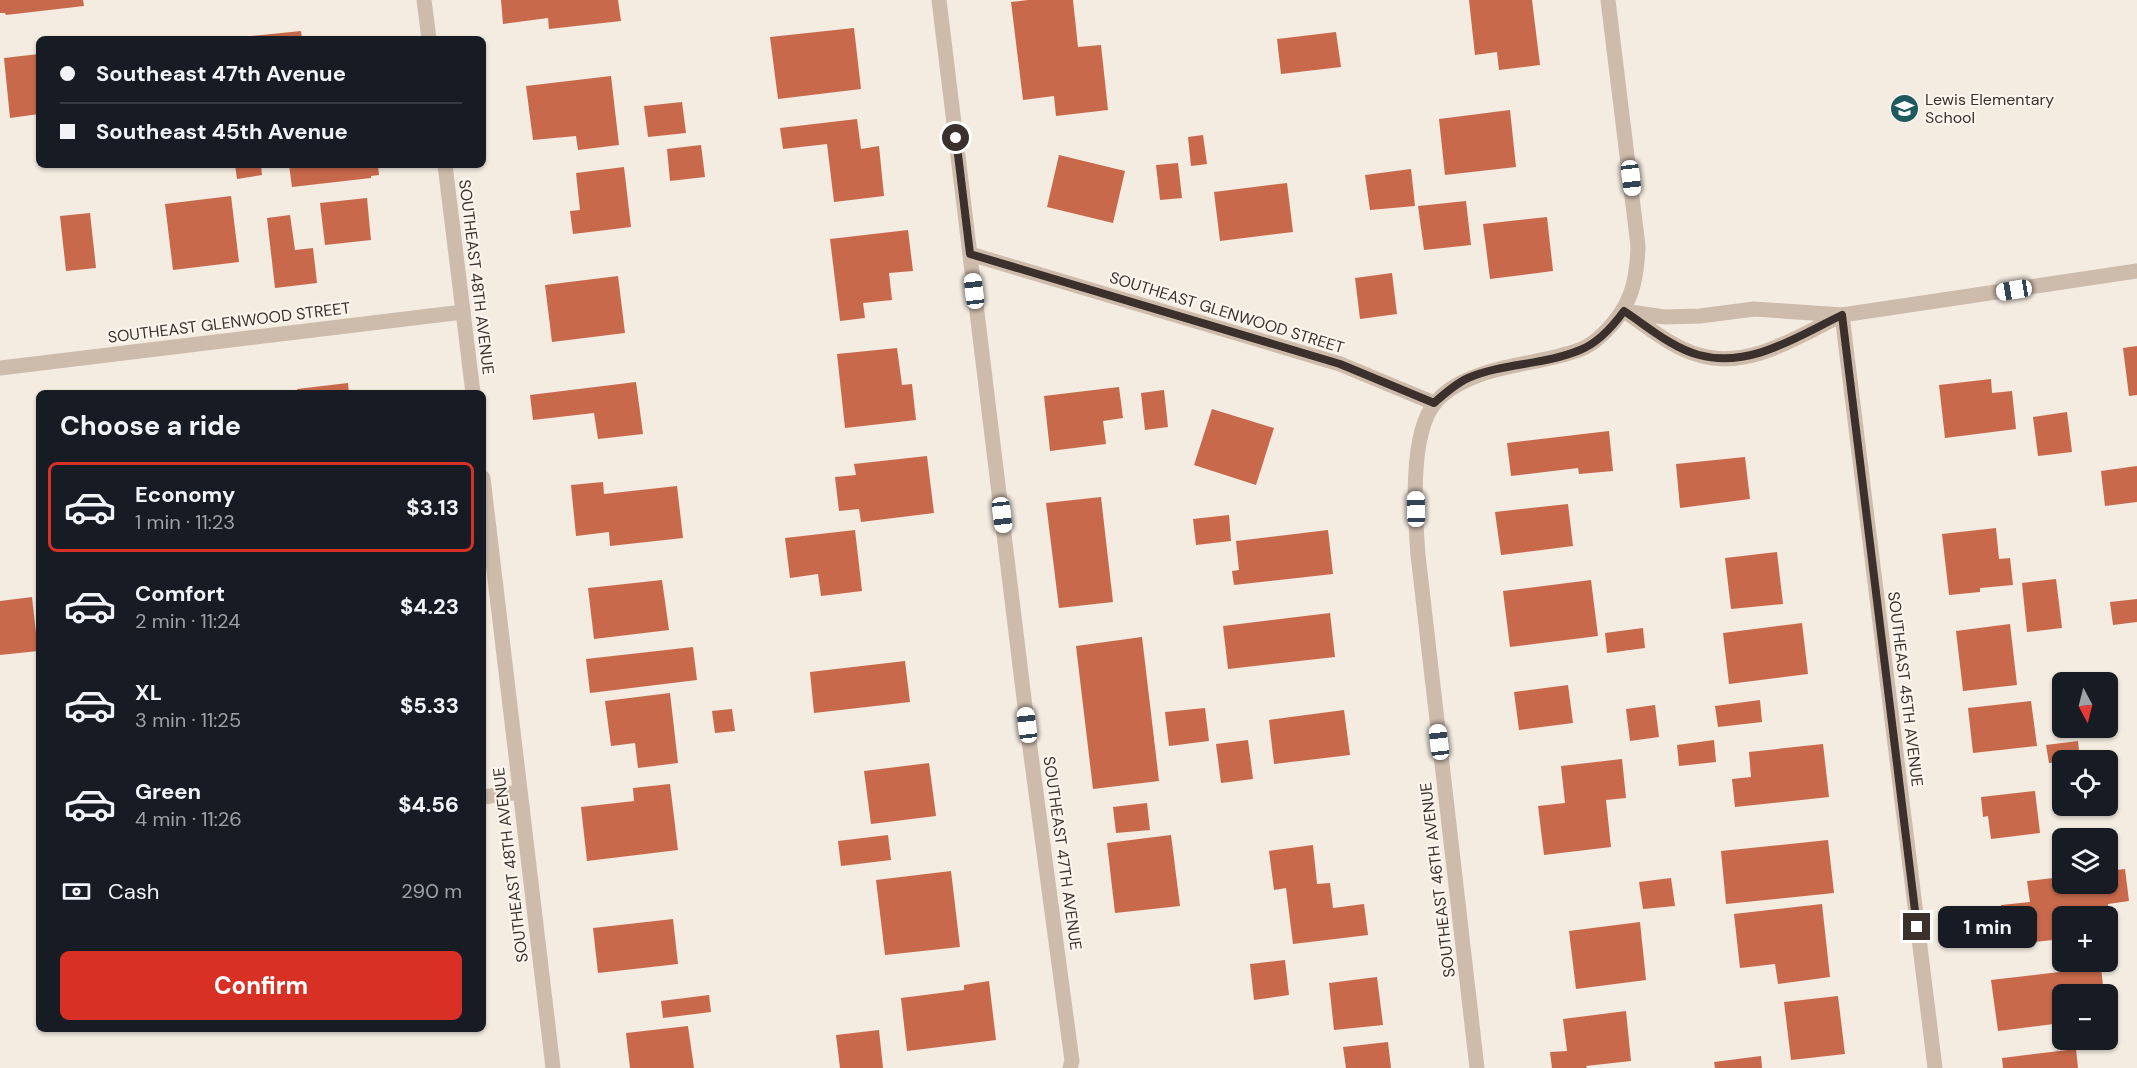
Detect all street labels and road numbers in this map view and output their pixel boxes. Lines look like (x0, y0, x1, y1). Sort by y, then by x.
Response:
street label: SOUTHEAST 48TH AVENUE (454, 178, 499, 376)
street label: SOUTHEAST GLENWOOD STREET (1107, 267, 1347, 358)
street label: SOUTHEAST GLENWOOD STREET (107, 297, 352, 348)
street label: SOUTHEAST 45TH AVENUE (1883, 590, 1928, 788)
street label: SOUTHEAST 47TH AVENUE (1038, 755, 1087, 951)
street label: SOUTHEAST 48TH AVENUE (488, 766, 533, 964)
street label: SOUTHEAST 46TH AVENUE (1415, 781, 1460, 979)

